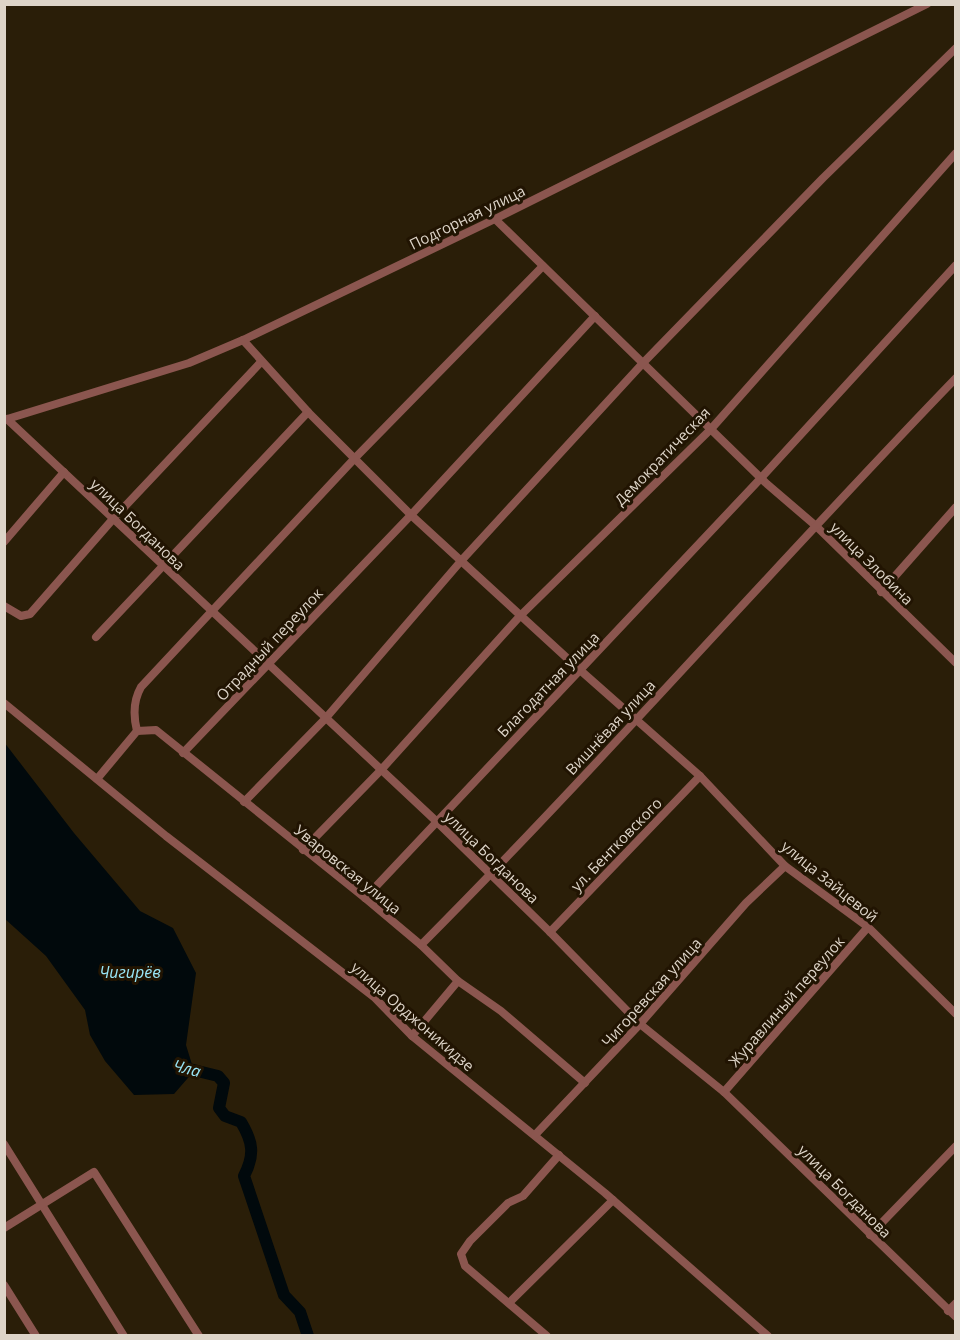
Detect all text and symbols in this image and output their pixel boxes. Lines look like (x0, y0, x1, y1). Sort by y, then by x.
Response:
street label: Подгорная улица (406, 180, 528, 254)
street label: Демократическая (610, 402, 714, 510)
street label: улица Богданова (86, 474, 190, 574)
street label: улица Злобина (826, 517, 918, 609)
street label: Отрадный переулок (211, 583, 327, 705)
street label: Благодатная улица (493, 627, 603, 741)
street label: Вишнёвая улица (561, 675, 659, 779)
street label: ул. Бентковского (566, 793, 666, 895)
street label: улица Богданова (440, 807, 544, 907)
street label: Уваровская улица (290, 820, 406, 918)
street label: улица Зайцевой (778, 836, 882, 926)
street label: Журавлиный переулок (724, 931, 848, 1071)
street label: Чигоревская улица (597, 933, 705, 1051)
street label: улица Орджоникидзе (347, 957, 479, 1075)
water label: Чигирёв (99, 961, 161, 983)
water label: Чла (171, 1054, 203, 1082)
street label: улица Богданова (794, 1140, 896, 1242)

